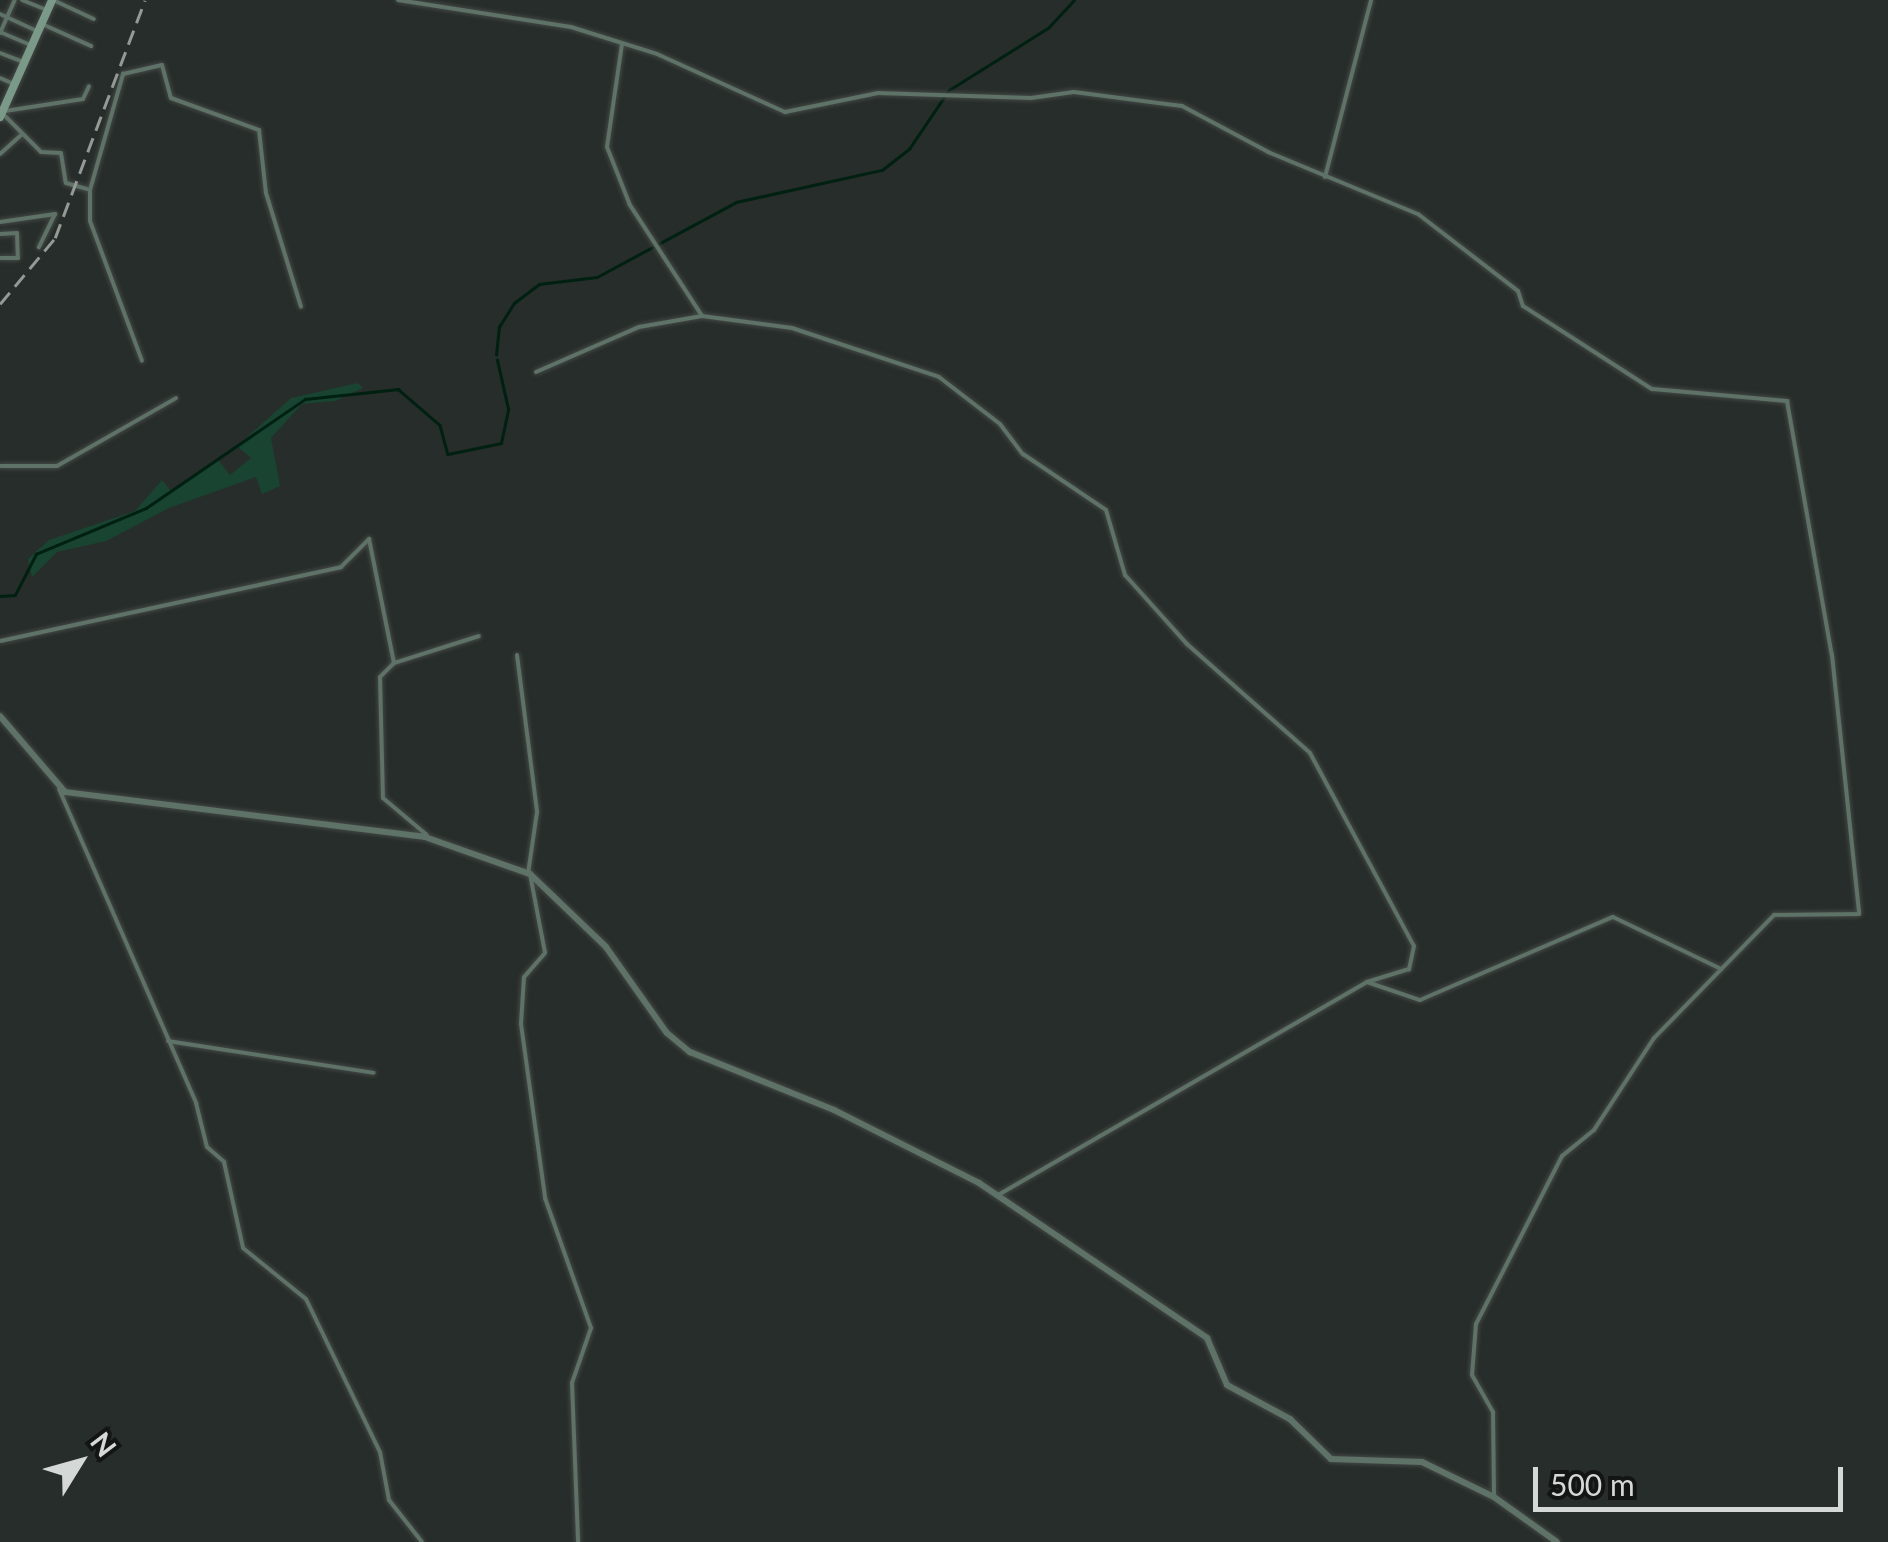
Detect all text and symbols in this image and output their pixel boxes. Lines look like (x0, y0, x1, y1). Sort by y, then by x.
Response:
north arrow (30, 1412, 130, 1512)
text: N (84, 1425, 124, 1463)
scale bar (1538, 1447, 1848, 1509)
text: 500 m (1550, 1466, 1635, 1502)

